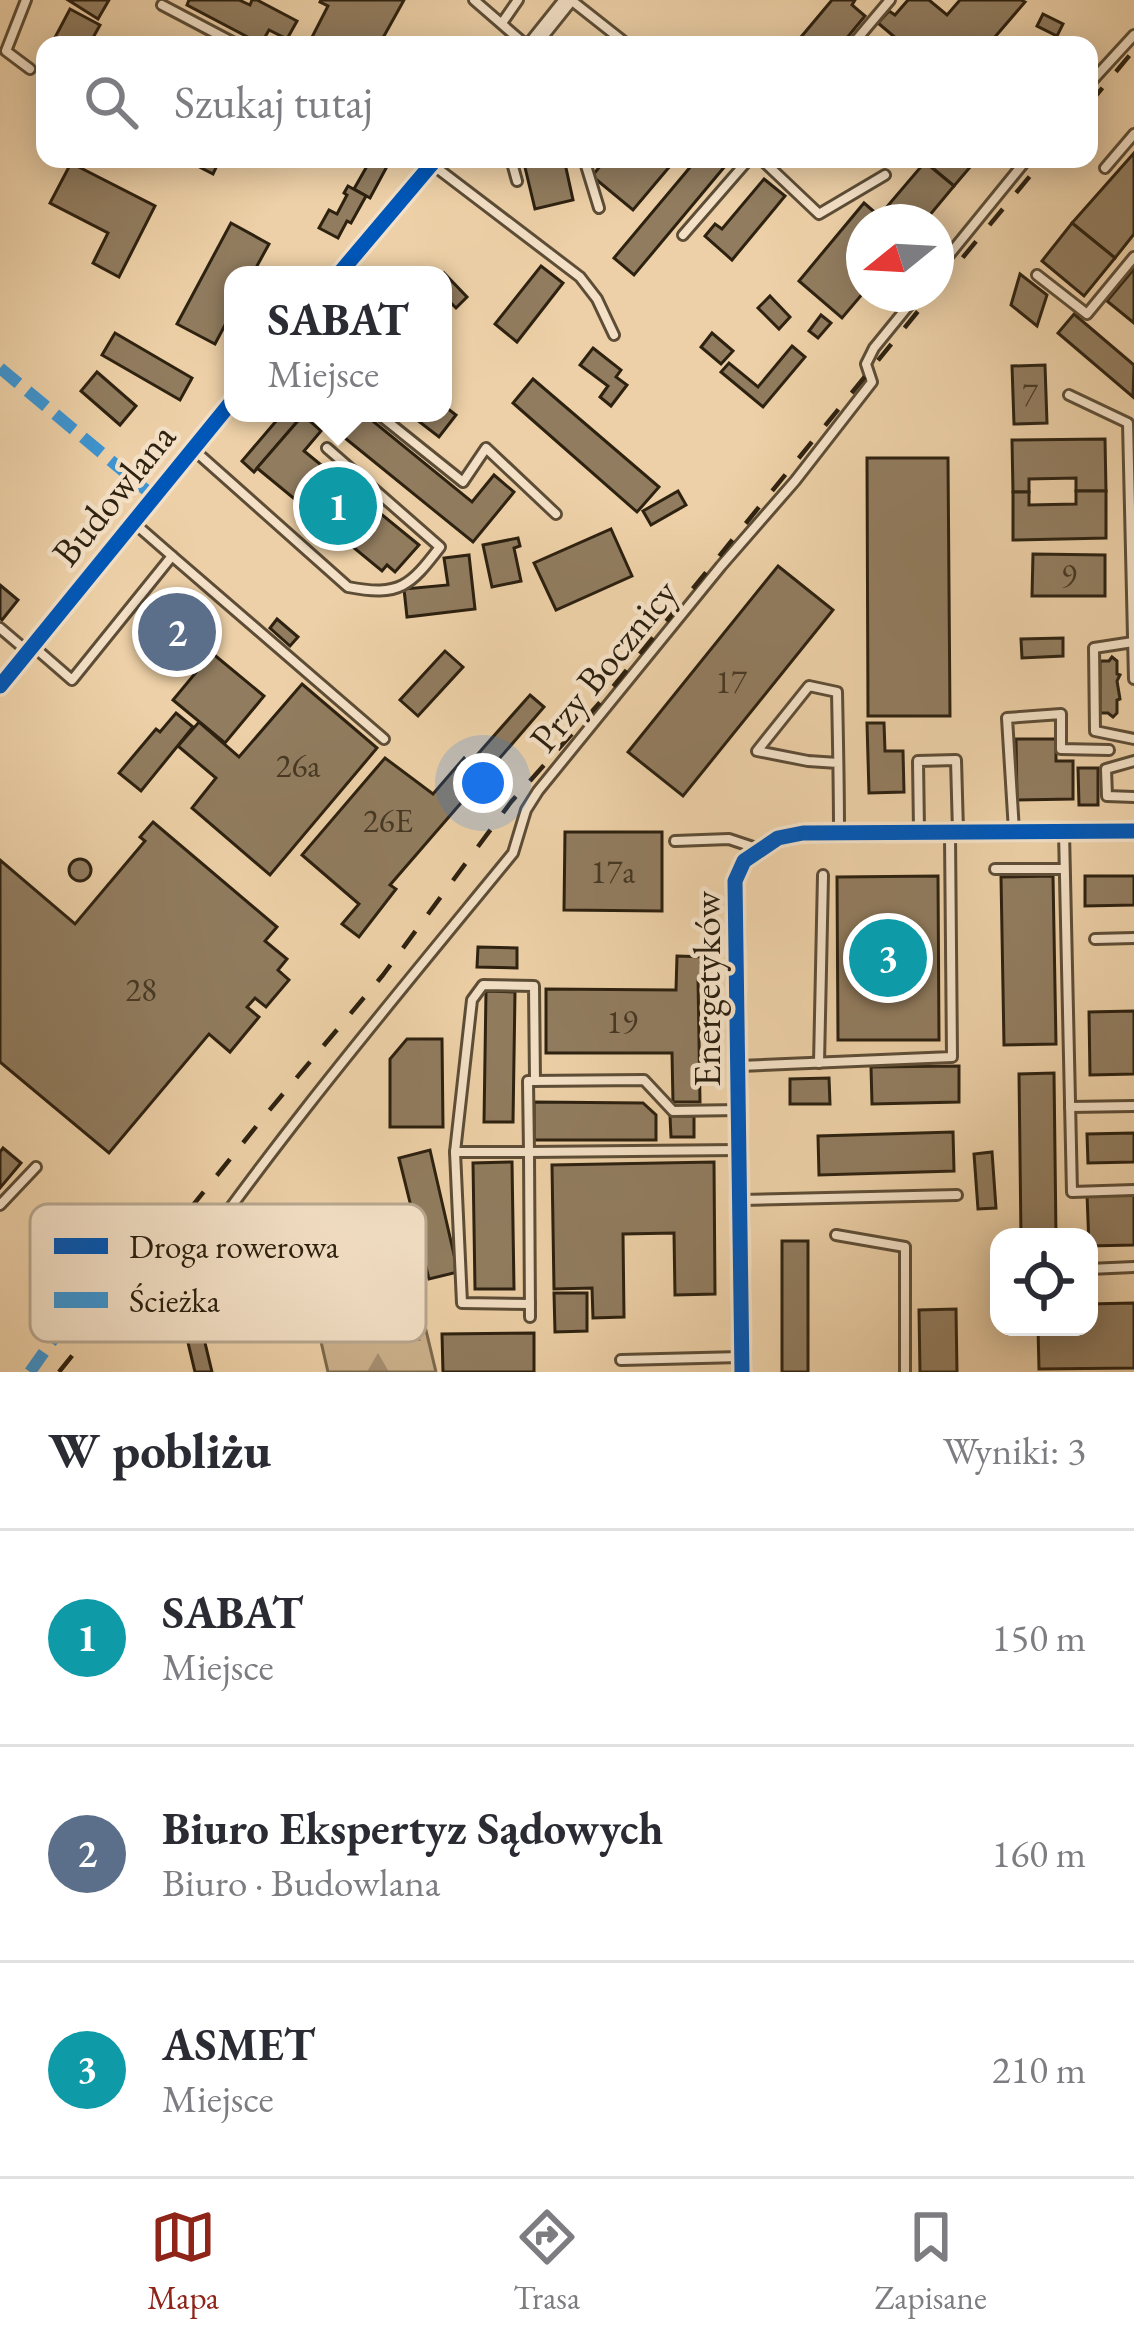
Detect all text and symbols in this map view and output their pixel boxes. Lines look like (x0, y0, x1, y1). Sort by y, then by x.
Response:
search box (36, 36, 1098, 168)
icon: search (78, 69, 144, 135)
text: Szukaj tutaj (174, 73, 373, 131)
north arrow (846, 204, 954, 312)
popup (224, 266, 452, 422)
text: SABAT (268, 290, 408, 348)
text: Miejsce (268, 348, 379, 399)
house number: 7 (1022, 373, 1038, 416)
street label: Budowlana (40, 412, 187, 576)
pin: 1 (299, 461, 377, 551)
house number: 9 (1061, 554, 1077, 597)
street label: Przy Bocznicy (518, 568, 689, 762)
pin: 2 (138, 587, 216, 677)
house number: 17 (715, 660, 747, 703)
house number: 26a (276, 744, 321, 787)
your location (453, 753, 513, 813)
house number: 26E (363, 799, 413, 842)
house number: 17a (591, 850, 636, 893)
street label: Energetyków (681, 891, 732, 1087)
pin: 3 (849, 913, 927, 1003)
house number: 28 (125, 968, 157, 1011)
house number: 19 (606, 1000, 638, 1043)
legend (30, 1204, 426, 1342)
text: Droga rowerowa (129, 1225, 340, 1268)
map controls (990, 1228, 1098, 1336)
button: locate (990, 1228, 1098, 1336)
text: Ścieżka (129, 1279, 221, 1322)
text: W pobliżu (48, 1417, 271, 1483)
text: Wyniki: 3 (943, 1425, 1086, 1476)
text: SABAT (162, 1583, 303, 1641)
text: 1 (77, 1612, 97, 1663)
text: 150 m (992, 1612, 1086, 1663)
text: Miejsce (162, 1641, 274, 1692)
text: Biuro Ekspertyz Sądowych (162, 1799, 663, 1857)
text: 2 (77, 1828, 97, 1879)
text: 160 m (992, 1828, 1086, 1879)
text: Biuro · Budowlana (162, 1857, 440, 1908)
text: ASMET (162, 2015, 315, 2073)
text: 3 (77, 2044, 97, 2095)
text: 210 m (992, 2044, 1086, 2095)
text: Miejsce (162, 2073, 274, 2124)
tab: Mapa (147, 2204, 219, 2319)
tab: Trasa (513, 2204, 580, 2319)
tab: Zapisane (874, 2204, 987, 2319)

